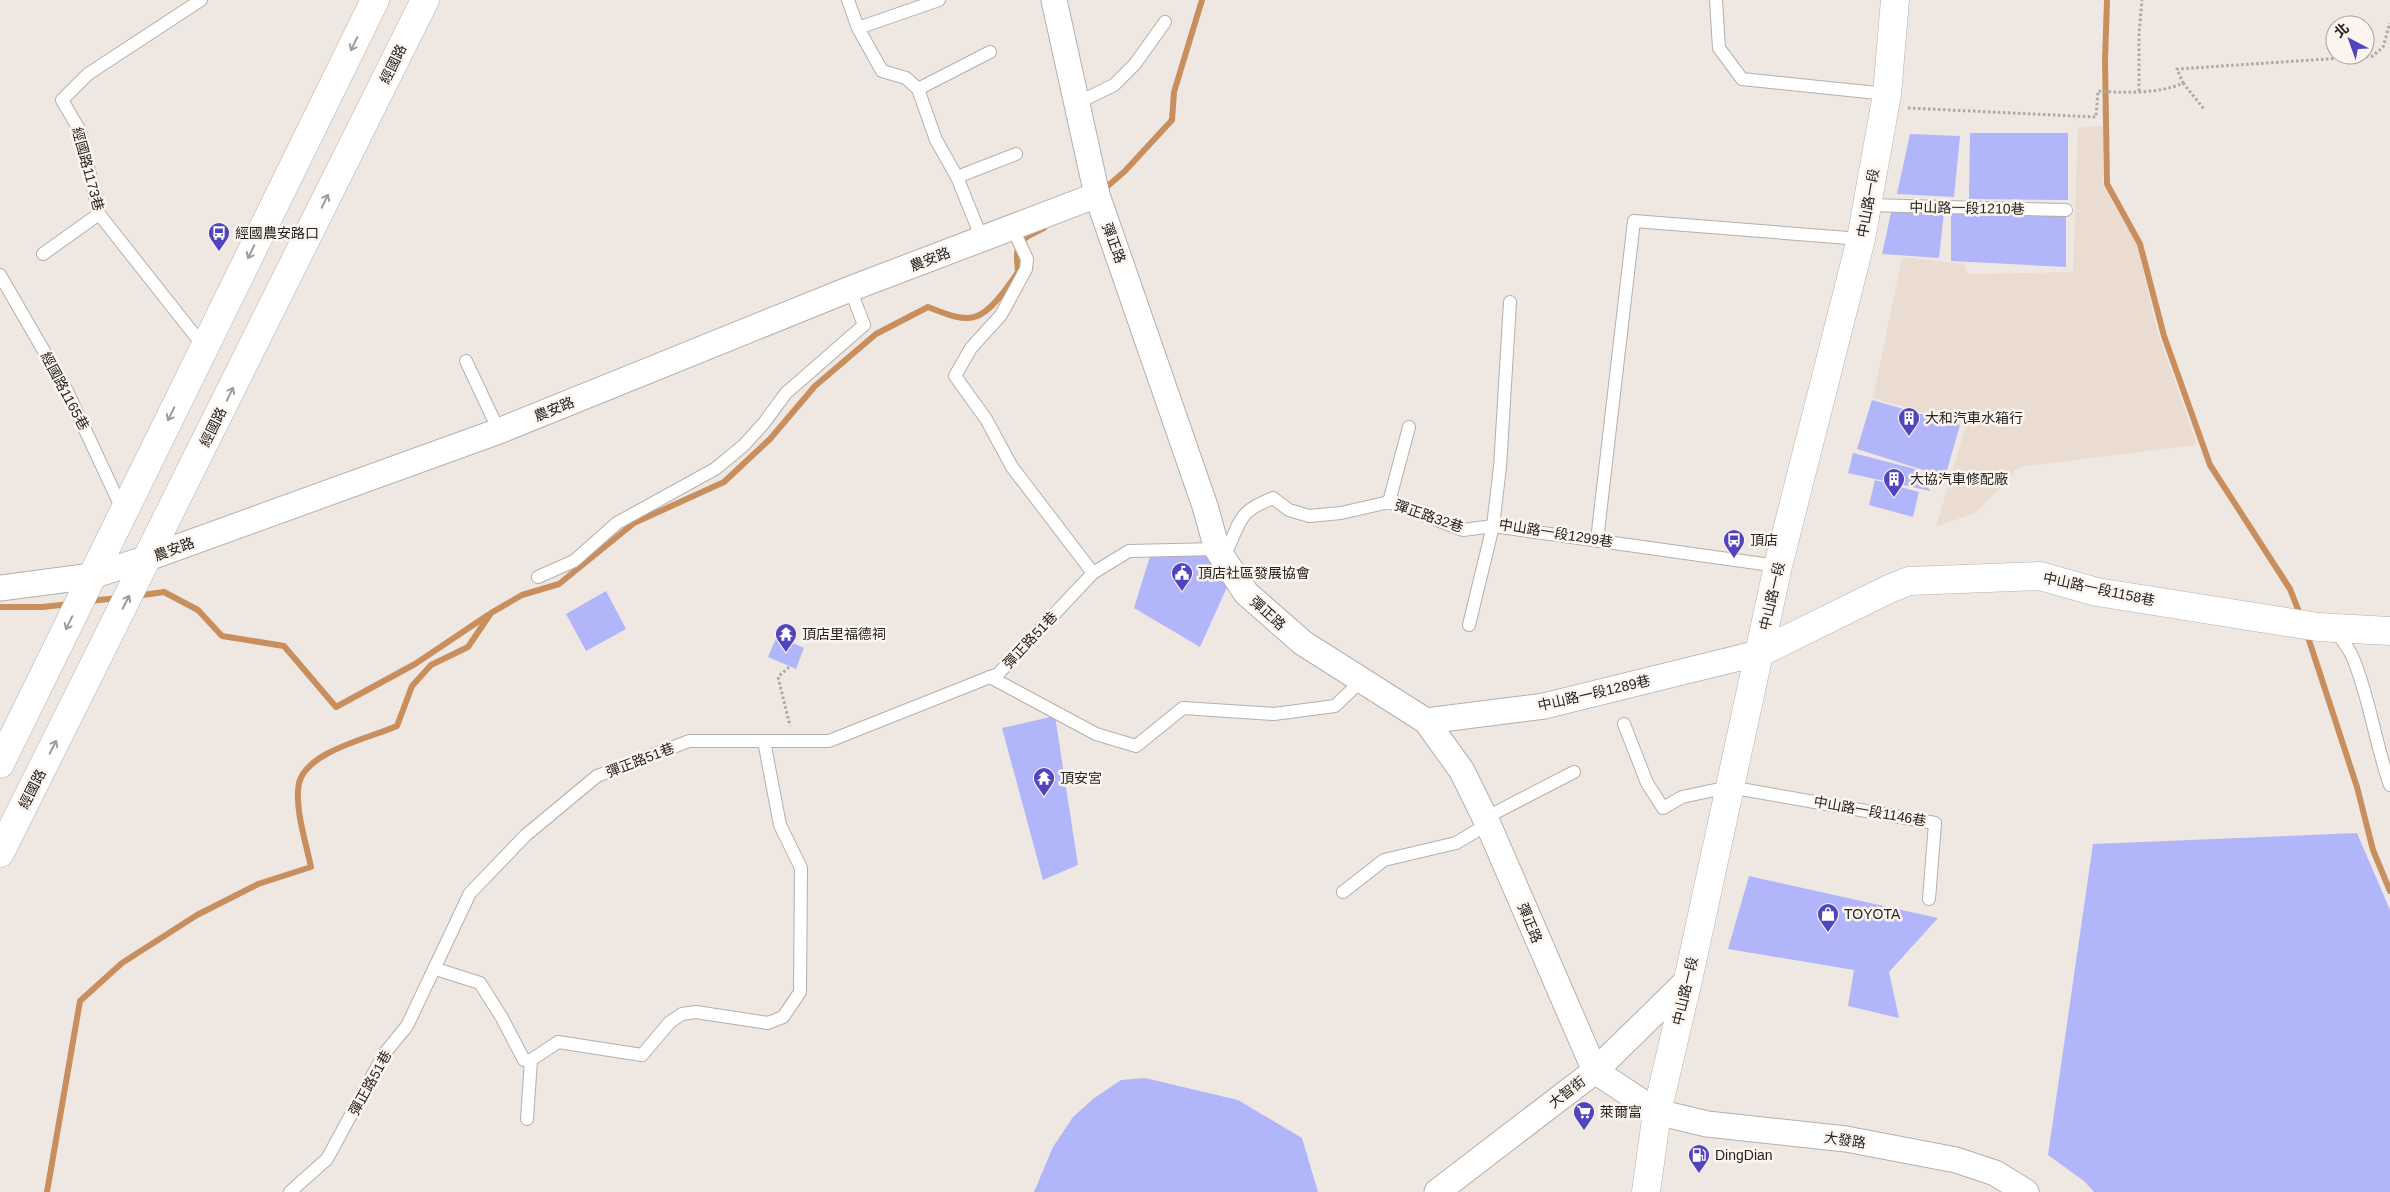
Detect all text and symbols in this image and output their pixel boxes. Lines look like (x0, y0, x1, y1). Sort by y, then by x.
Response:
north arrow (2325, 15, 2375, 65)
text: 北 (2331, 20, 2352, 41)
one-way arrow (348, 36, 358, 51)
street label: 經國路 (377, 42, 409, 86)
street label: 經國路1173巷 (69, 125, 107, 213)
street label: 中山路一段 (1854, 167, 1882, 239)
one-way arrow (321, 194, 330, 209)
street label: 中山路一段1210巷 (1909, 199, 2025, 217)
bus stop icon: 經國農安路口 (207, 221, 231, 252)
street label: 彈正路 (1099, 221, 1129, 265)
place label: 經國農安路口 (235, 225, 319, 241)
one-way arrow (246, 244, 255, 259)
street label: 農安路 (908, 244, 952, 274)
street label: 經國路1165巷 (38, 349, 92, 433)
one-way arrow (225, 387, 235, 402)
street label: 農安路 (532, 394, 576, 424)
street label: 經國路 (197, 405, 229, 449)
one-way arrow (166, 406, 175, 421)
building icon: 大和汽車水箱行 (1897, 406, 1921, 437)
place label: 大和汽車水箱行 (1925, 410, 2023, 426)
building icon: 大協汽車修配廠 (1882, 467, 1906, 498)
place label: 大協汽車修配廠 (1910, 471, 2008, 487)
street label: 彈正路32巷 (1393, 497, 1465, 535)
street label: 中山路一段1299巷 (1498, 516, 1614, 550)
bus stop icon: 頂店 (1722, 528, 1746, 559)
place label: 頂店 (1750, 532, 1778, 548)
street label: 農安路 (152, 534, 196, 564)
street label: 中山路一段 (1756, 560, 1788, 632)
public building icon: 頂店社區發展協會 (1170, 561, 1194, 592)
place label: 頂店社區發展協會 (1198, 565, 1310, 581)
street label: 中山路一段1158巷 (2042, 569, 2156, 609)
street label: 彈正路 (1247, 593, 1289, 633)
one-way arrow (122, 595, 131, 610)
street label: 彈正路51巷 (1000, 608, 1060, 672)
one-way arrow (64, 615, 73, 630)
temple icon: 頂店里福德祠 (774, 622, 798, 653)
place label: 頂店里福德祠 (802, 626, 886, 642)
street label: 中山路一段1289巷 (1536, 672, 1652, 714)
one-way arrow (49, 740, 58, 755)
street label: 彈正路51巷 (604, 740, 676, 780)
temple icon: 頂安宮 (1032, 766, 1056, 797)
street label: 經國路 (15, 767, 49, 811)
place label: 頂安宮 (1060, 770, 1102, 786)
street label: 中山路一段1146巷 (1812, 793, 1928, 829)
street label: 彈正路 (1515, 901, 1545, 945)
shop icon: TOYOTA (1816, 902, 1840, 933)
place label: TOYOTA (1844, 906, 1901, 922)
street label: 中山路一段 (1669, 955, 1701, 1027)
street label: 彈正路51巷 (346, 1048, 394, 1118)
street label: 大智街 (1546, 1073, 1588, 1111)
supermarket icon: 萊爾富 (1572, 1100, 1596, 1131)
place label: 萊爾富 (1600, 1104, 1642, 1120)
street label: 大發路 (1823, 1129, 1867, 1151)
fuel station icon: DingDian (1687, 1143, 1711, 1174)
place label: DingDian (1715, 1147, 1773, 1163)

